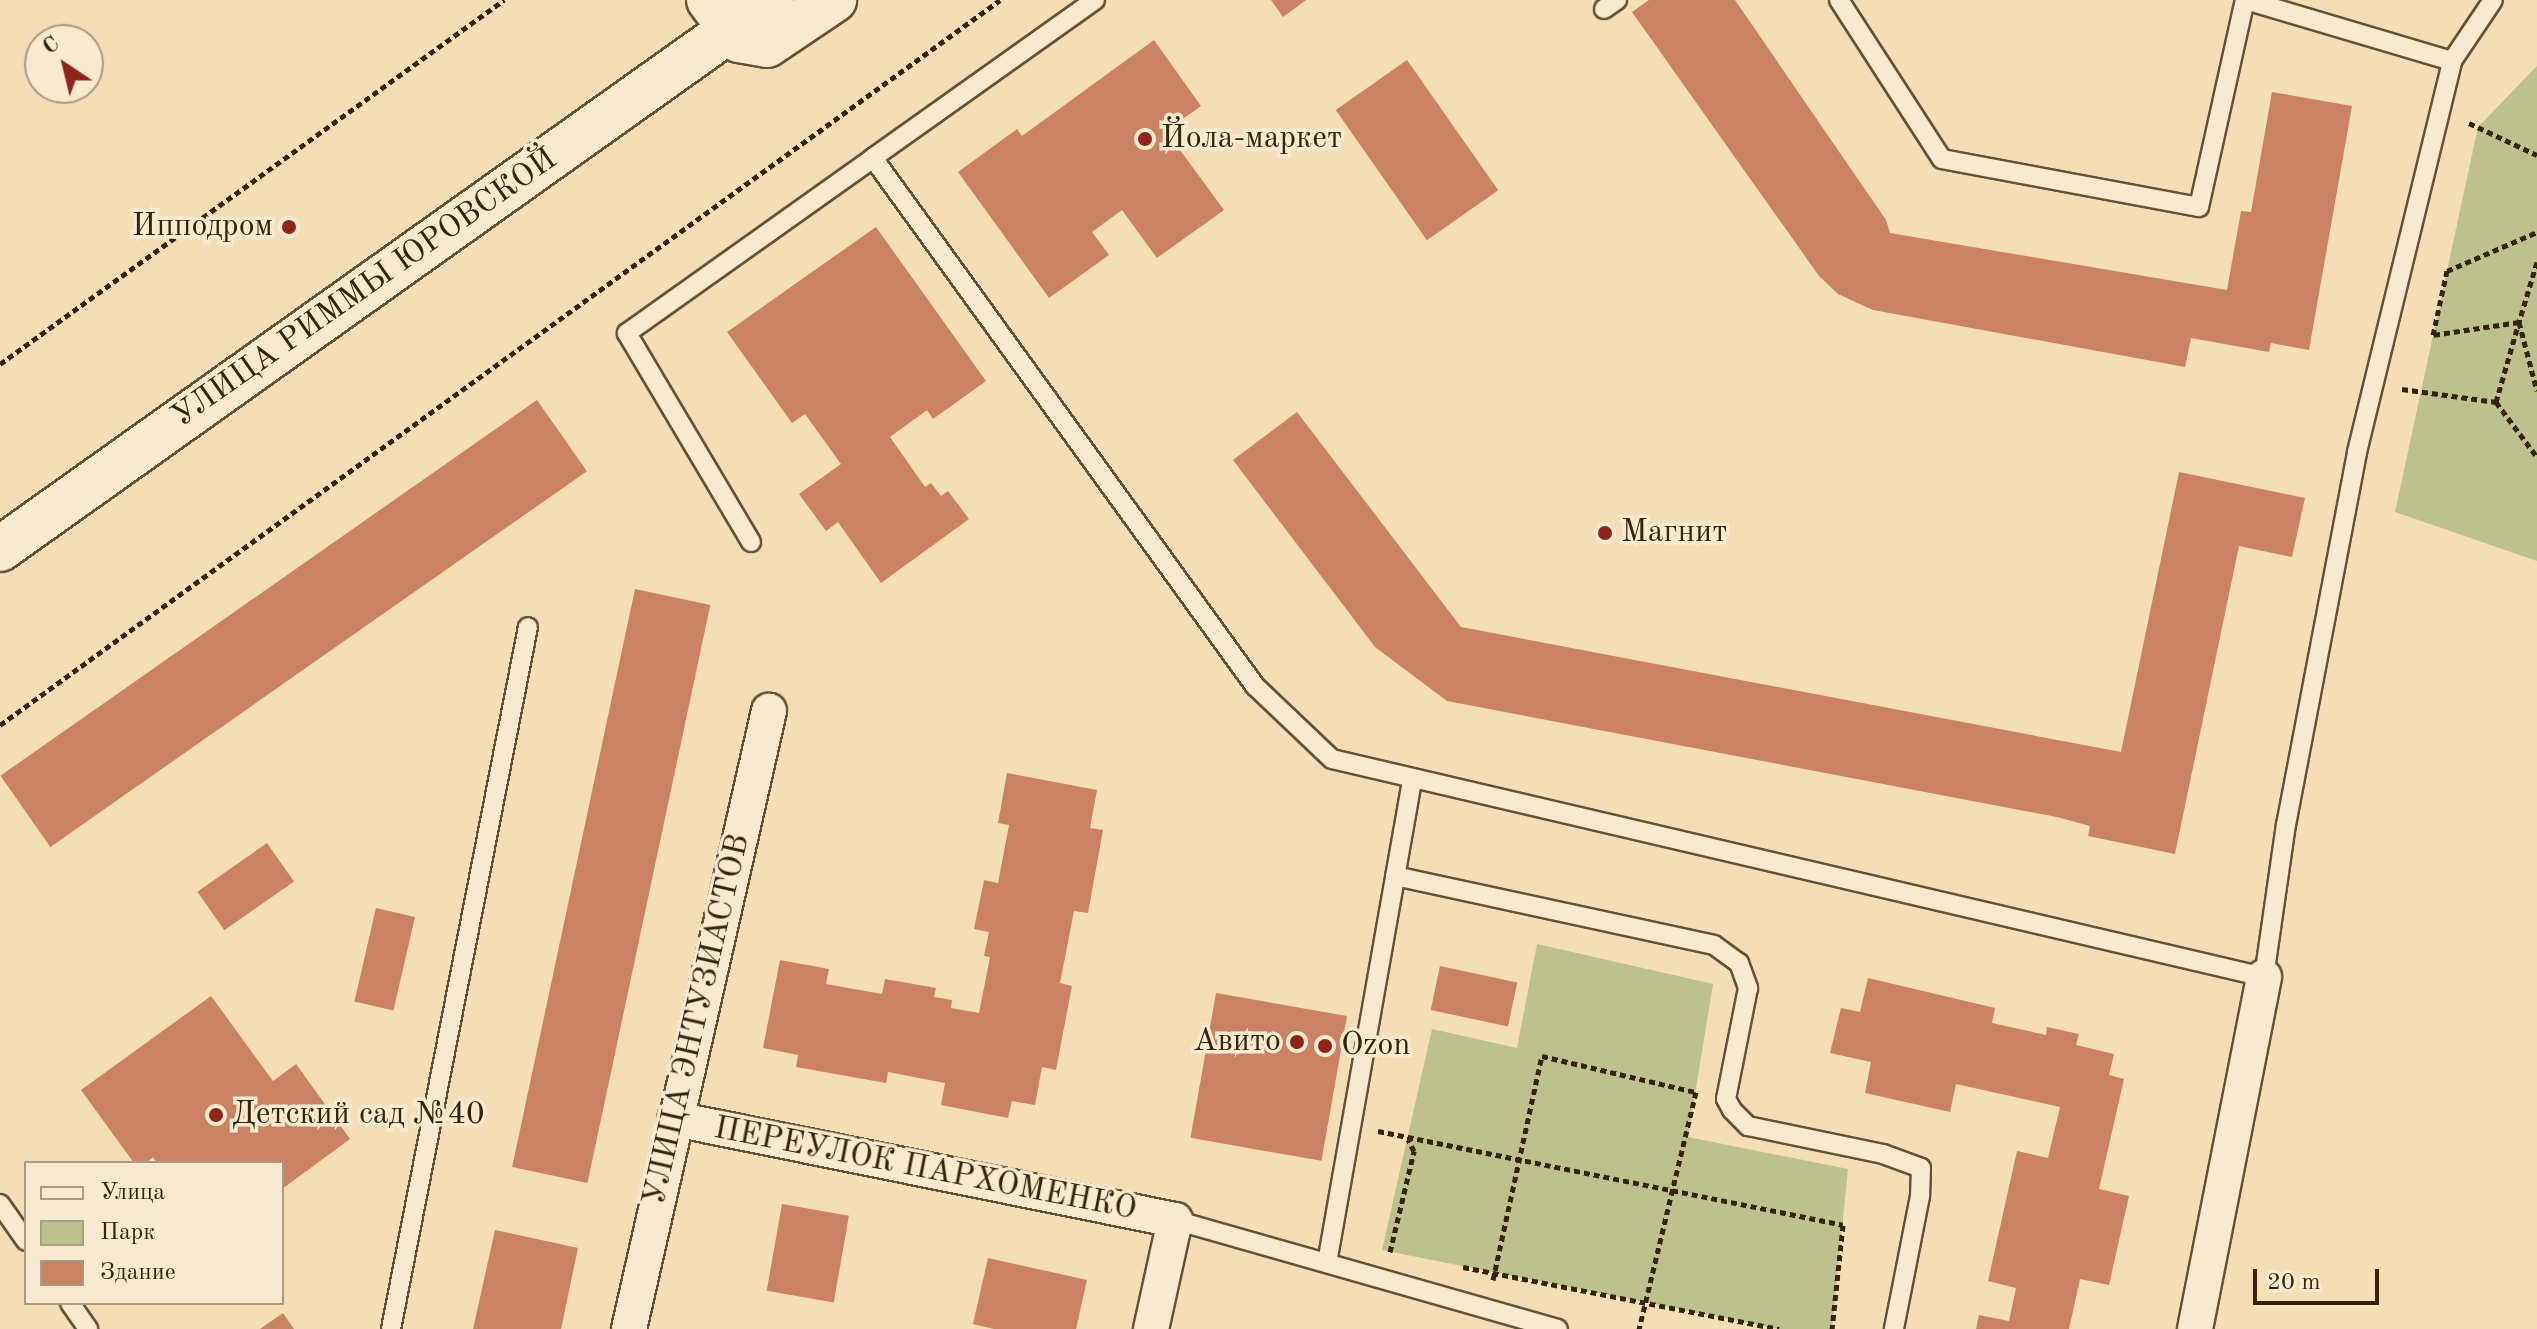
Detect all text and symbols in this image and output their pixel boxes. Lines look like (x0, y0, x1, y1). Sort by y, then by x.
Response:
north arrow (24, 24, 104, 104)
text: С (39, 33, 64, 59)
place label: Йола-маркет (1161, 120, 1342, 158)
marker: Йола-маркет (1136, 130, 1154, 148)
street label: УЛИЦА РИММЫ ЮРОВСКОЙ (165, 141, 565, 437)
place label: Ипподром (132, 208, 273, 246)
marker: Ипподром (280, 218, 298, 236)
place label: Магнит (1621, 514, 1727, 552)
marker: Магнит (1596, 524, 1614, 542)
street label: УЛИЦА ЭНТУЗИАСТОВ (637, 831, 759, 1209)
place label: Авито (1193, 1023, 1281, 1061)
place label: Ozon (1341, 1027, 1411, 1065)
marker: Авито (1288, 1033, 1306, 1051)
marker: Ozon (1316, 1037, 1334, 1055)
place label: Детский сад №40 (232, 1096, 485, 1134)
marker: Детский сад №40 (207, 1106, 225, 1124)
street label: ПЕРЕУЛОК ПАРХОМЕНКО (711, 1110, 1139, 1230)
legend (24, 1161, 284, 1305)
text: Улица (100, 1181, 165, 1205)
text: Парк (100, 1221, 155, 1245)
scale bar (2257, 1253, 2383, 1303)
text: Здание (100, 1261, 176, 1285)
text: 20 m (2267, 1271, 2321, 1295)

